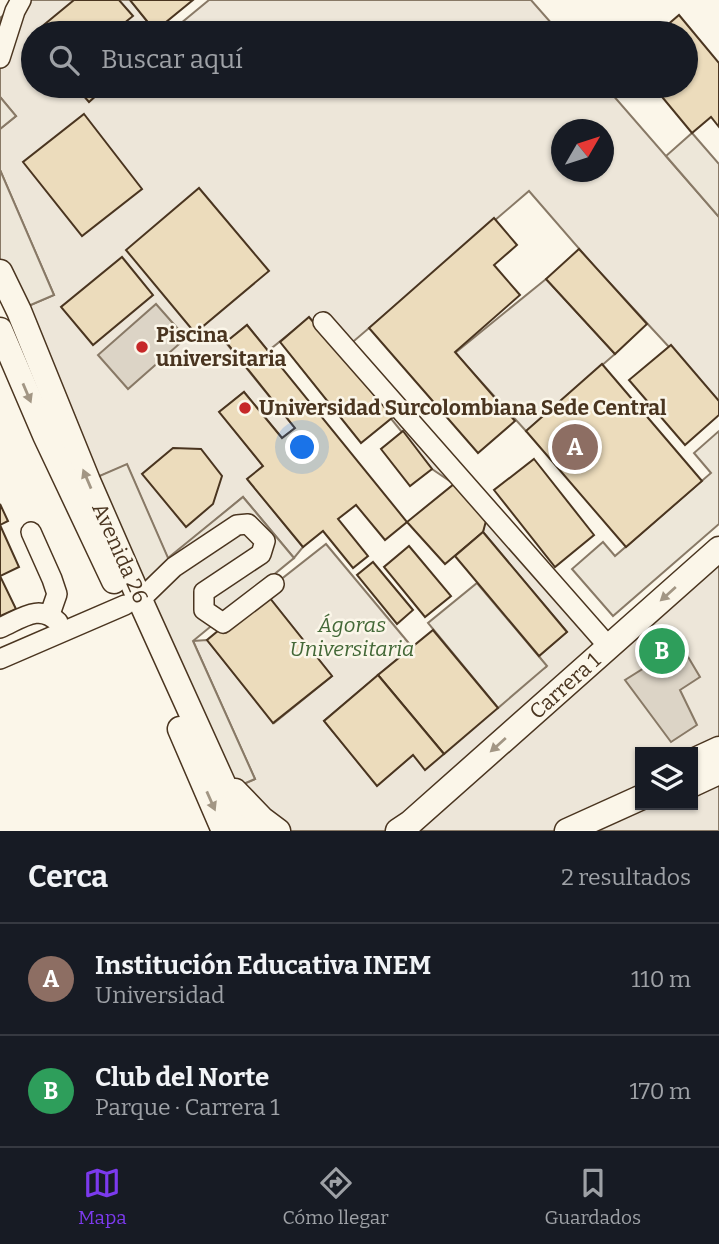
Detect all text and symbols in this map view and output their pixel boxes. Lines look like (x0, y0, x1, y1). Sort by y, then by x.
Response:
search box (21, 21, 698, 98)
icon: search (45, 41, 83, 79)
text: Buscar aquí (101, 44, 243, 75)
north arrow (551, 119, 614, 182)
place label: Piscina universitaria (156, 322, 287, 372)
marker: Piscina universitaria (134, 339, 150, 355)
one-way arrow (22, 382, 33, 403)
place label: Universidad Surcolombiana Sede Central (259, 395, 667, 421)
marker: Universidad Surcolombiana Sede Central (237, 400, 253, 416)
pin: A (552, 421, 598, 473)
your location (285, 430, 319, 464)
one-way arrow (82, 468, 93, 489)
street label: Avenida 26 (86, 499, 154, 607)
one-way arrow (659, 586, 677, 602)
park label: Ágoras Universitaria (290, 612, 414, 662)
pin: B (639, 625, 685, 677)
street label: Carrera 1 (524, 647, 606, 725)
one-way arrow (489, 737, 507, 753)
map controls (635, 747, 698, 810)
button: layers (635, 747, 698, 810)
one-way arrow (205, 791, 217, 811)
text: Cerca (28, 859, 108, 895)
text: 2 resultados (561, 863, 691, 891)
text: Institución Educativa INEM (95, 950, 431, 981)
text: A (43, 965, 59, 993)
text: 110 m (631, 965, 691, 993)
text: Universidad (95, 981, 225, 1009)
text: Club del Norte (95, 1062, 269, 1093)
text: B (44, 1077, 58, 1105)
text: 170 m (629, 1077, 691, 1105)
text: Parque · Carrera 1 (95, 1093, 280, 1121)
tab: Mapa (78, 1164, 127, 1229)
tab: Cómo llegar (283, 1164, 389, 1229)
tab: Guardados (544, 1164, 641, 1229)

